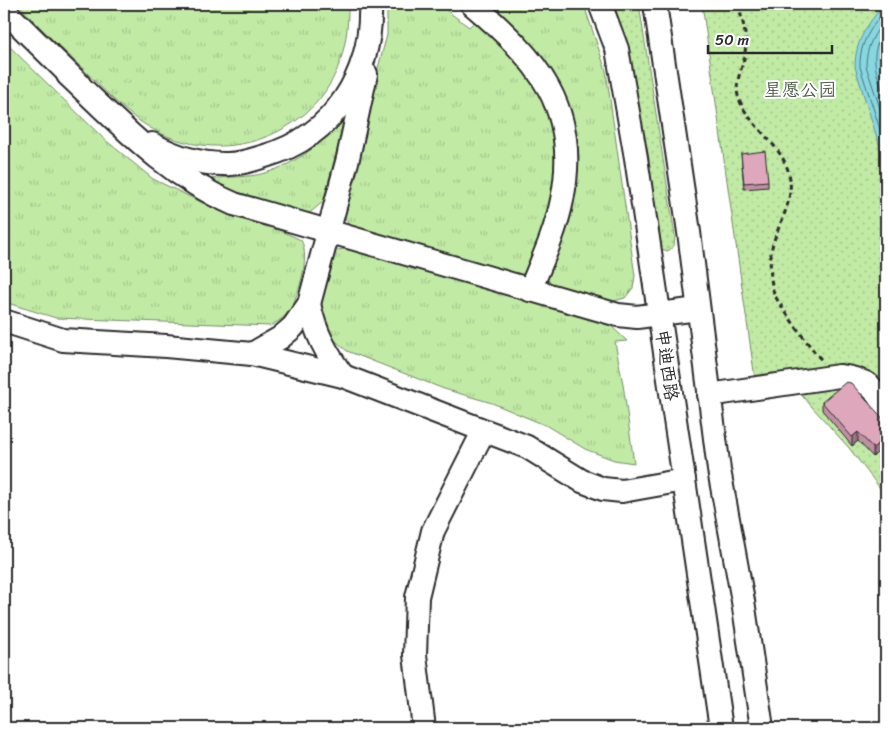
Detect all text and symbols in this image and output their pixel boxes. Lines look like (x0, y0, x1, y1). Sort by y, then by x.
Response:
scale bar (708, 22, 831, 54)
text: 50 m (715, 27, 750, 53)
park label: 星愿公园 (764, 74, 836, 106)
street label: 申迪西路 (646, 327, 688, 403)

